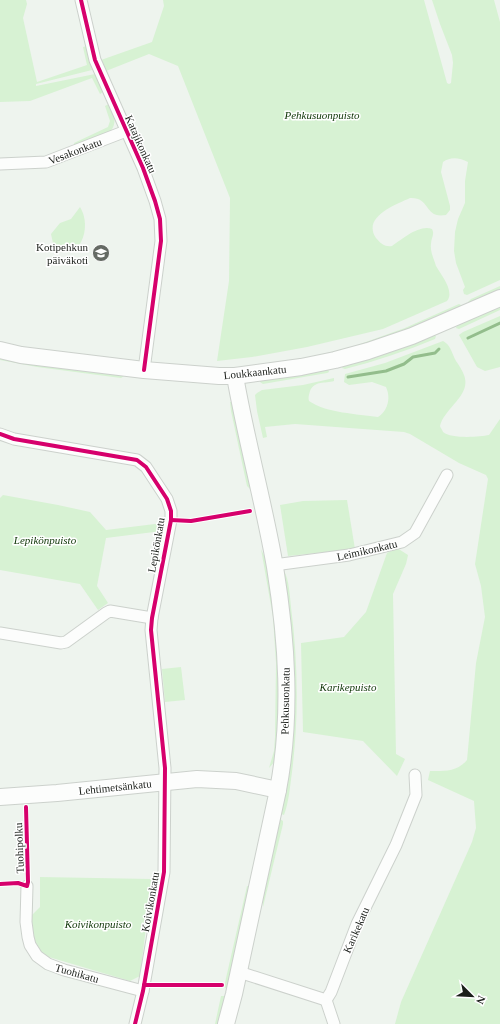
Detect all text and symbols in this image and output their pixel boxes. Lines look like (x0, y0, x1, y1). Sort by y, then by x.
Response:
park label: Pehkusuonpuisto (283, 109, 360, 121)
street label: Katajikonkatu (123, 113, 159, 175)
street label: Vesakonkatu (47, 135, 104, 167)
place label: Kotipehkun päiväkoti (36, 241, 88, 266)
school or university icon: Kotipehkun päiväkoti (91, 243, 111, 263)
street label: Loukkaankatu (223, 363, 287, 381)
street label: Lepikönkatu (145, 516, 167, 573)
park label: Lepikönpuisto (13, 534, 77, 546)
street label: Leimikonkatu (336, 537, 399, 563)
street label: Pehkusuonkatu (278, 667, 292, 735)
park label: Karikepuisto (319, 681, 377, 693)
street label: Lehtimetsänkatu (78, 777, 153, 797)
street label: Tuohipolku (12, 822, 26, 874)
street label: Koivikonkatu (139, 871, 161, 933)
street label: Karikekatu (341, 905, 372, 955)
park label: Koivikonpuisto (64, 918, 132, 930)
street label: Tuohikatu (54, 961, 101, 985)
north arrow (452, 976, 492, 1016)
text: N (474, 994, 488, 1006)

